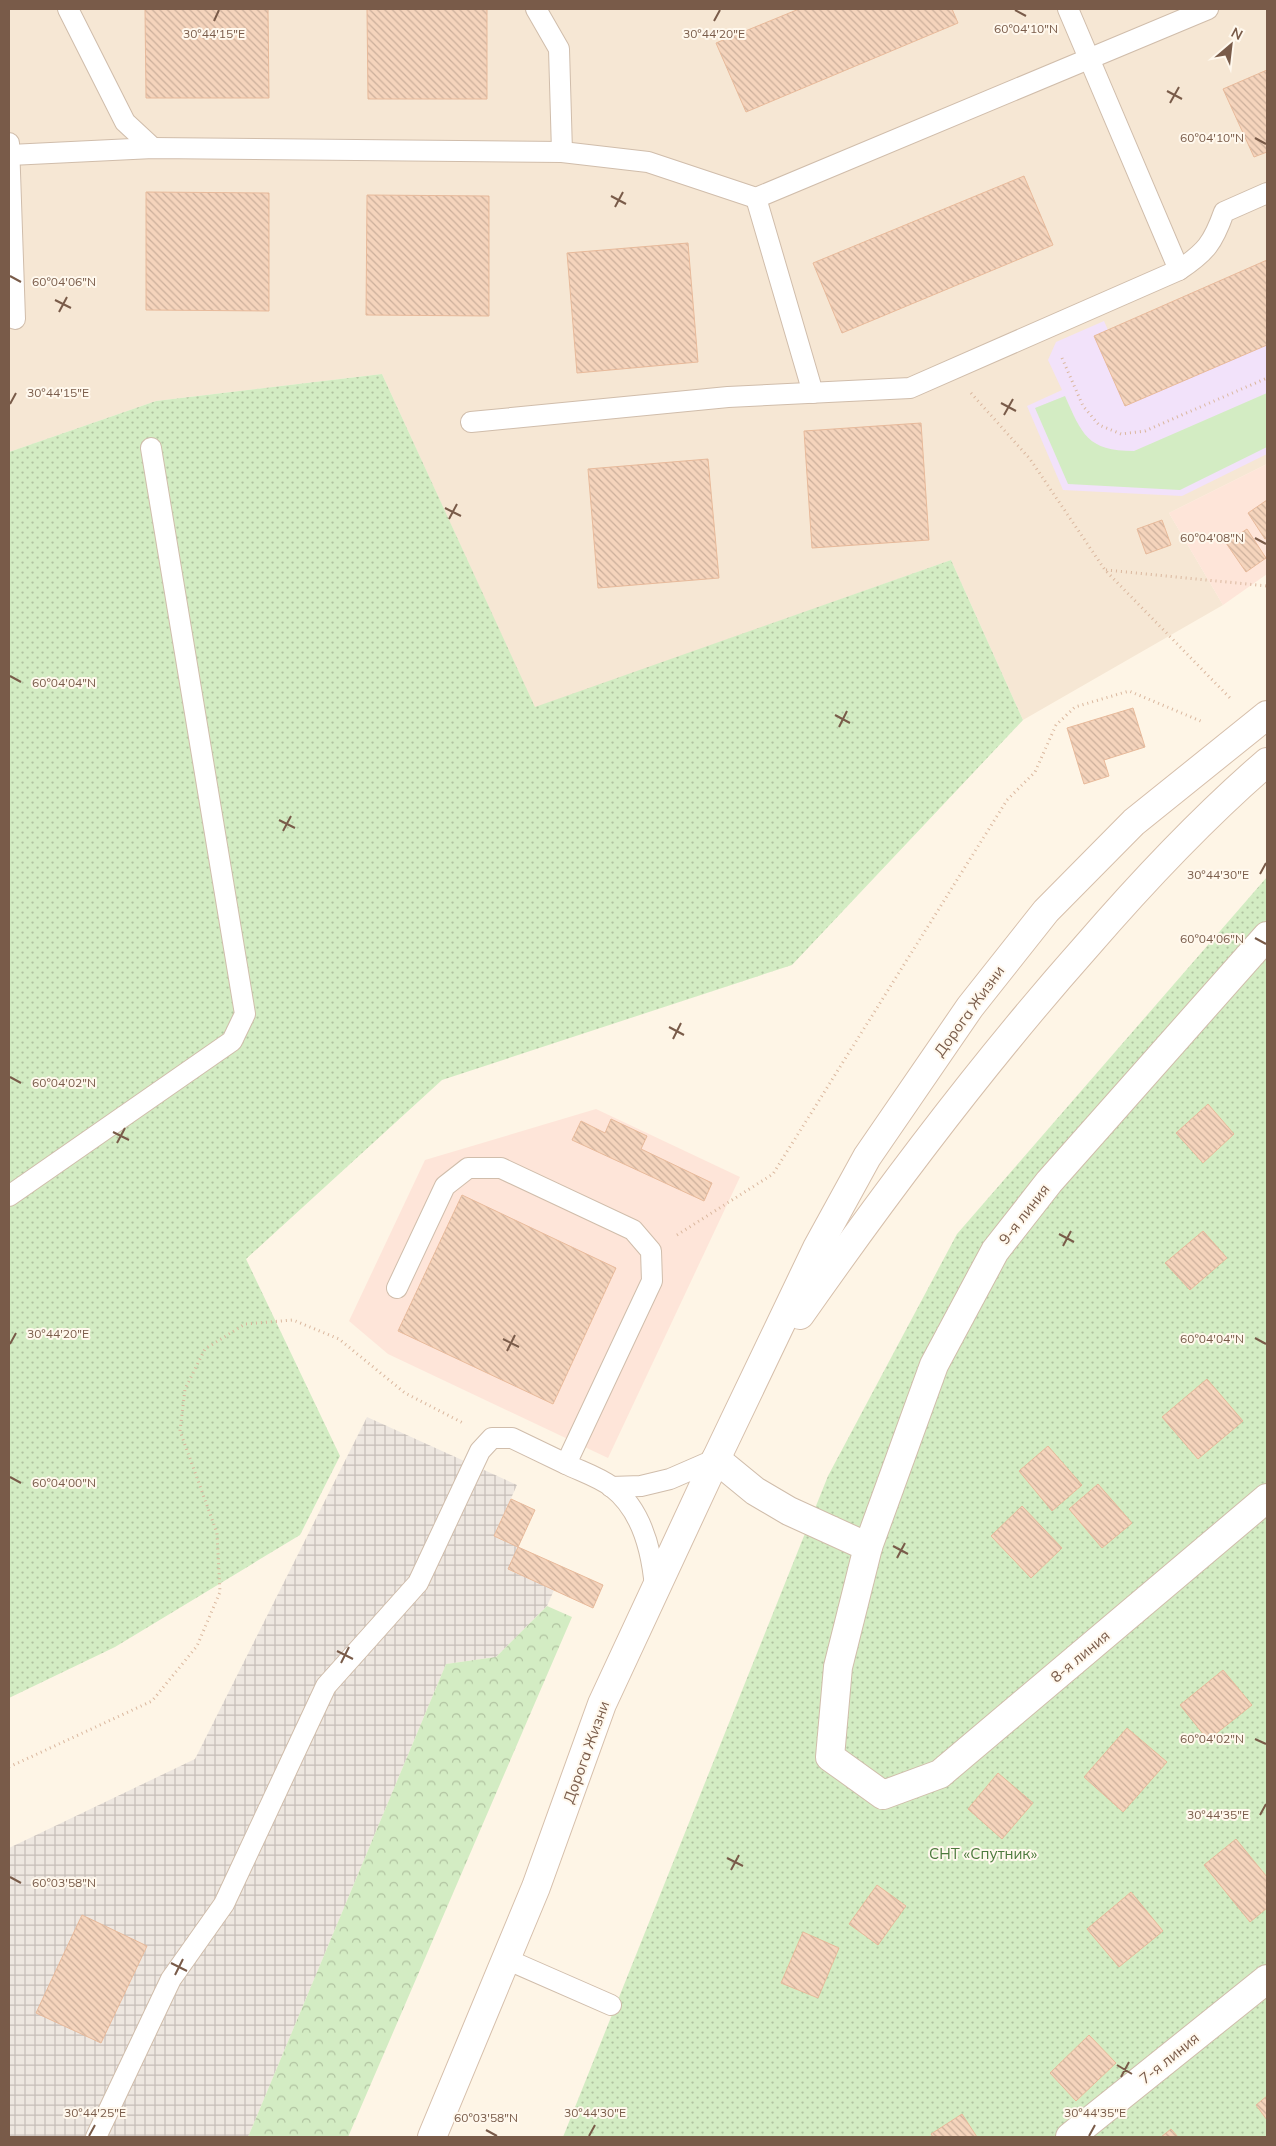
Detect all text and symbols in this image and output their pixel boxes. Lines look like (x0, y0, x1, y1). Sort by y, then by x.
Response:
north arrow (1206, 20, 1256, 70)
text: 60°04'10"N (994, 21, 1058, 36)
text: N (1228, 23, 1246, 44)
text: 30°44'15"E (183, 26, 245, 41)
text: 30°44'20"E (683, 26, 745, 41)
text: 60°04'10"N (1180, 130, 1244, 145)
text: 60°04'06"N (32, 274, 96, 289)
text: 30°44'15"E (27, 385, 89, 400)
text: 60°04'08"N (1180, 530, 1244, 545)
text: 60°04'04"N (32, 675, 96, 690)
text: 30°44'30"E (1187, 867, 1249, 882)
text: 60°04'06"N (1180, 931, 1244, 946)
street label: Дорога Жизни (930, 962, 1008, 1060)
text: 60°04'02"N (32, 1075, 96, 1090)
street label: 9-я линия (995, 1180, 1053, 1248)
text: 30°44'20"E (27, 1326, 89, 1341)
text: 60°04'04"N (1180, 1331, 1244, 1346)
text: 60°04'00"N (32, 1475, 96, 1490)
street label: 8-я линия (1047, 1626, 1113, 1686)
street label: Дорога Жизни (559, 1698, 613, 1806)
text: 60°04'02"N (1180, 1731, 1244, 1746)
text: 30°44'35"E (1187, 1807, 1249, 1822)
park label: СНТ «Спутник» (929, 1844, 1037, 1863)
text: 60°03'58"N (32, 1875, 96, 1890)
street label: 7-я линия (1135, 2028, 1203, 2088)
text: 30°44'25"E (64, 2105, 126, 2120)
text: 30°44'30"E (564, 2105, 626, 2120)
text: 30°44'35"E (1064, 2105, 1126, 2120)
text: 60°03'58"N (454, 2110, 518, 2125)

